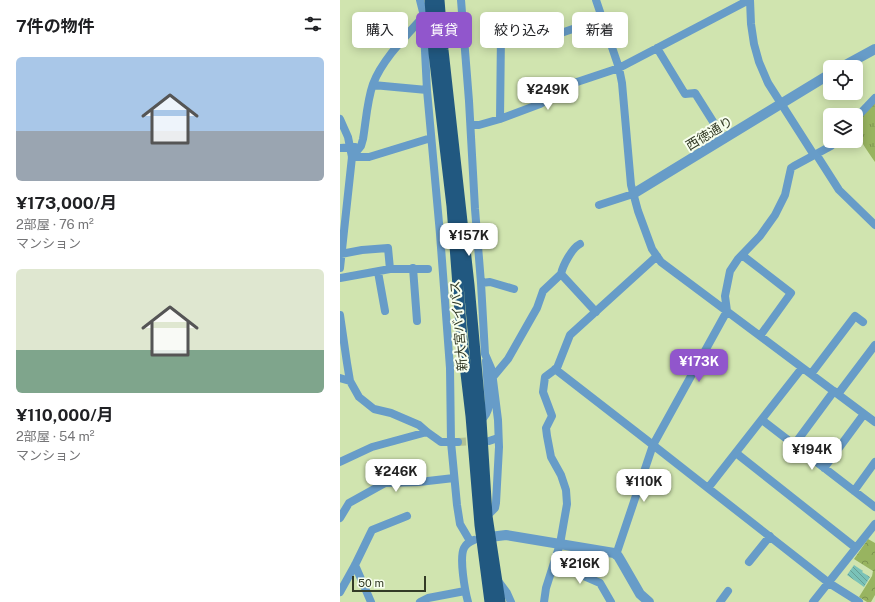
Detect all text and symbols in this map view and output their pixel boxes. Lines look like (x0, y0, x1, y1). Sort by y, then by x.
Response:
chip: 購入 (352, 12, 408, 48)
chip: 賃貸 (416, 12, 472, 48)
chip: 絞り込み (480, 12, 564, 48)
chip: 新着 (572, 12, 628, 48)
icon: filters (302, 13, 324, 35)
text: 7件の物件 (16, 16, 95, 36)
map controls (823, 60, 863, 148)
button: locate (823, 60, 863, 100)
pin: ¥249K (520, 77, 576, 111)
text: ¥249K (526, 82, 570, 97)
icon: home (134, 83, 206, 155)
button: layers (823, 108, 863, 148)
street label: 西徳通り (683, 114, 735, 153)
text: ¥173,000/月 (16, 193, 117, 213)
text: 2部屋 · 76 m² (16, 217, 94, 232)
pin: ¥157K (441, 223, 497, 257)
text: ¥157K (449, 228, 489, 243)
text: マンション (16, 236, 81, 251)
street label: 新大宮バイパス (447, 280, 470, 372)
icon: home (134, 295, 206, 367)
pin: ¥173K (671, 349, 727, 383)
text: ¥173K (679, 354, 719, 369)
text: ¥110,000/月 (16, 405, 114, 425)
text: 2部屋 · 54 m² (16, 429, 95, 444)
pin: ¥194K (784, 437, 840, 471)
text: ¥194K (792, 442, 832, 457)
text: マンション (16, 448, 81, 463)
pin: ¥246K (368, 459, 424, 493)
text: ¥246K (374, 464, 418, 479)
pin: ¥110K (616, 469, 672, 503)
text: ¥110K (625, 474, 663, 489)
pin: ¥216K (552, 551, 608, 585)
text: ¥216K (560, 556, 600, 571)
scale bar (352, 574, 426, 593)
text: 50 m (358, 577, 384, 589)

